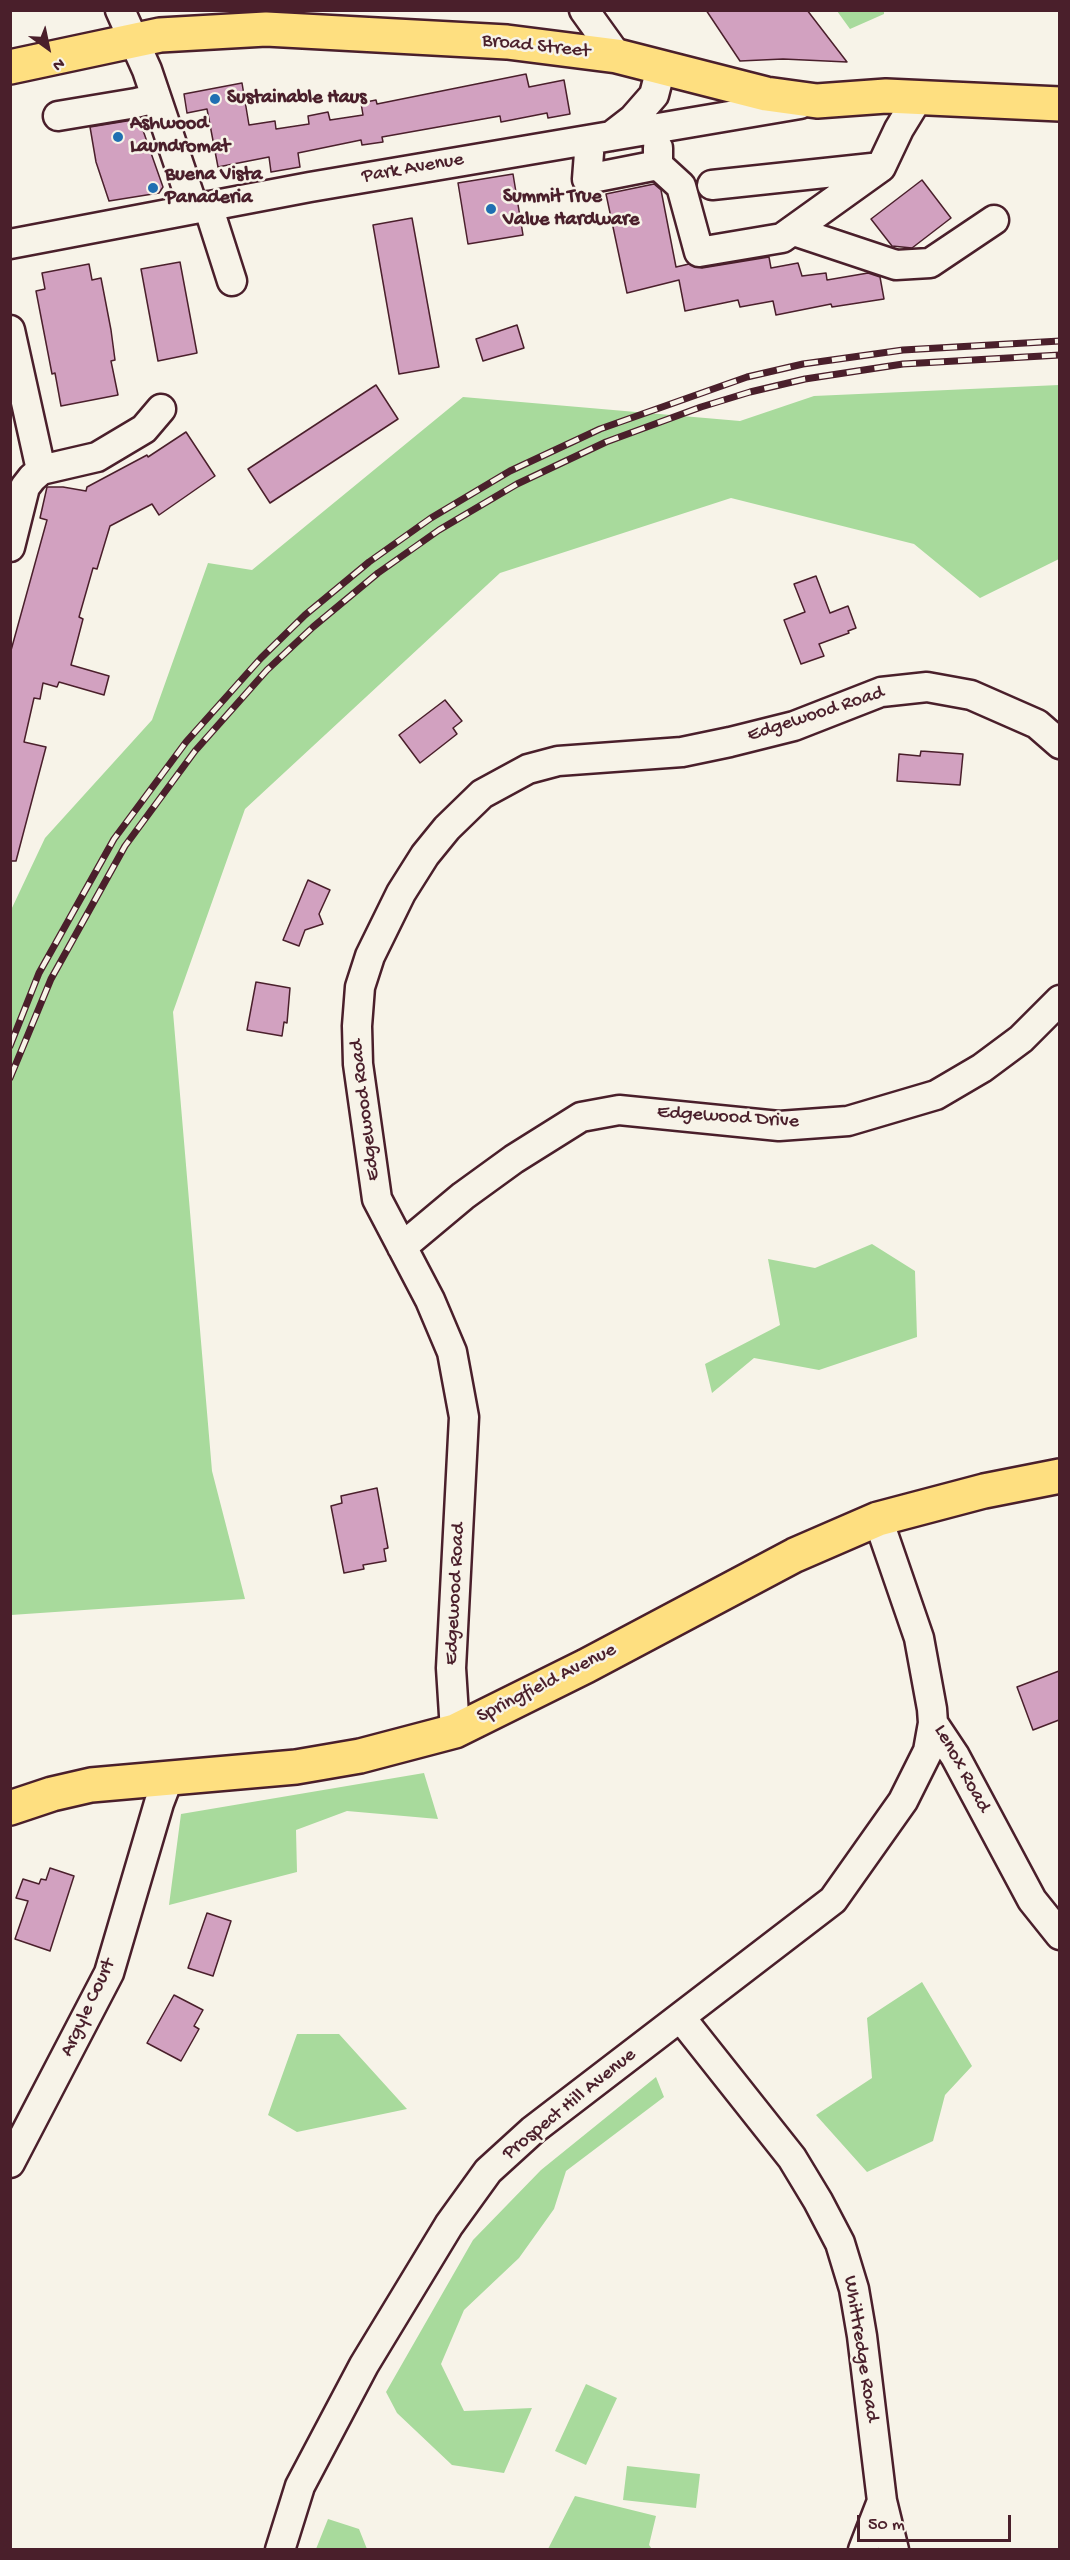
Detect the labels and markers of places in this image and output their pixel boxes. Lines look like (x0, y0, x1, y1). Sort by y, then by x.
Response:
place label: Sustainable Haus (227, 87, 367, 111)
marker: Sustainable Haus (208, 92, 222, 106)
place label: Ashwood Laundromat (130, 113, 230, 160)
marker: Ashwood Laundromat (111, 130, 125, 144)
place label: Buena Vista Panaderia (165, 164, 262, 211)
marker: Buena Vista Panaderia (146, 181, 160, 195)
place label: Summit True Value Hardware (503, 186, 639, 233)
marker: Summit True Value Hardware (484, 202, 498, 216)

